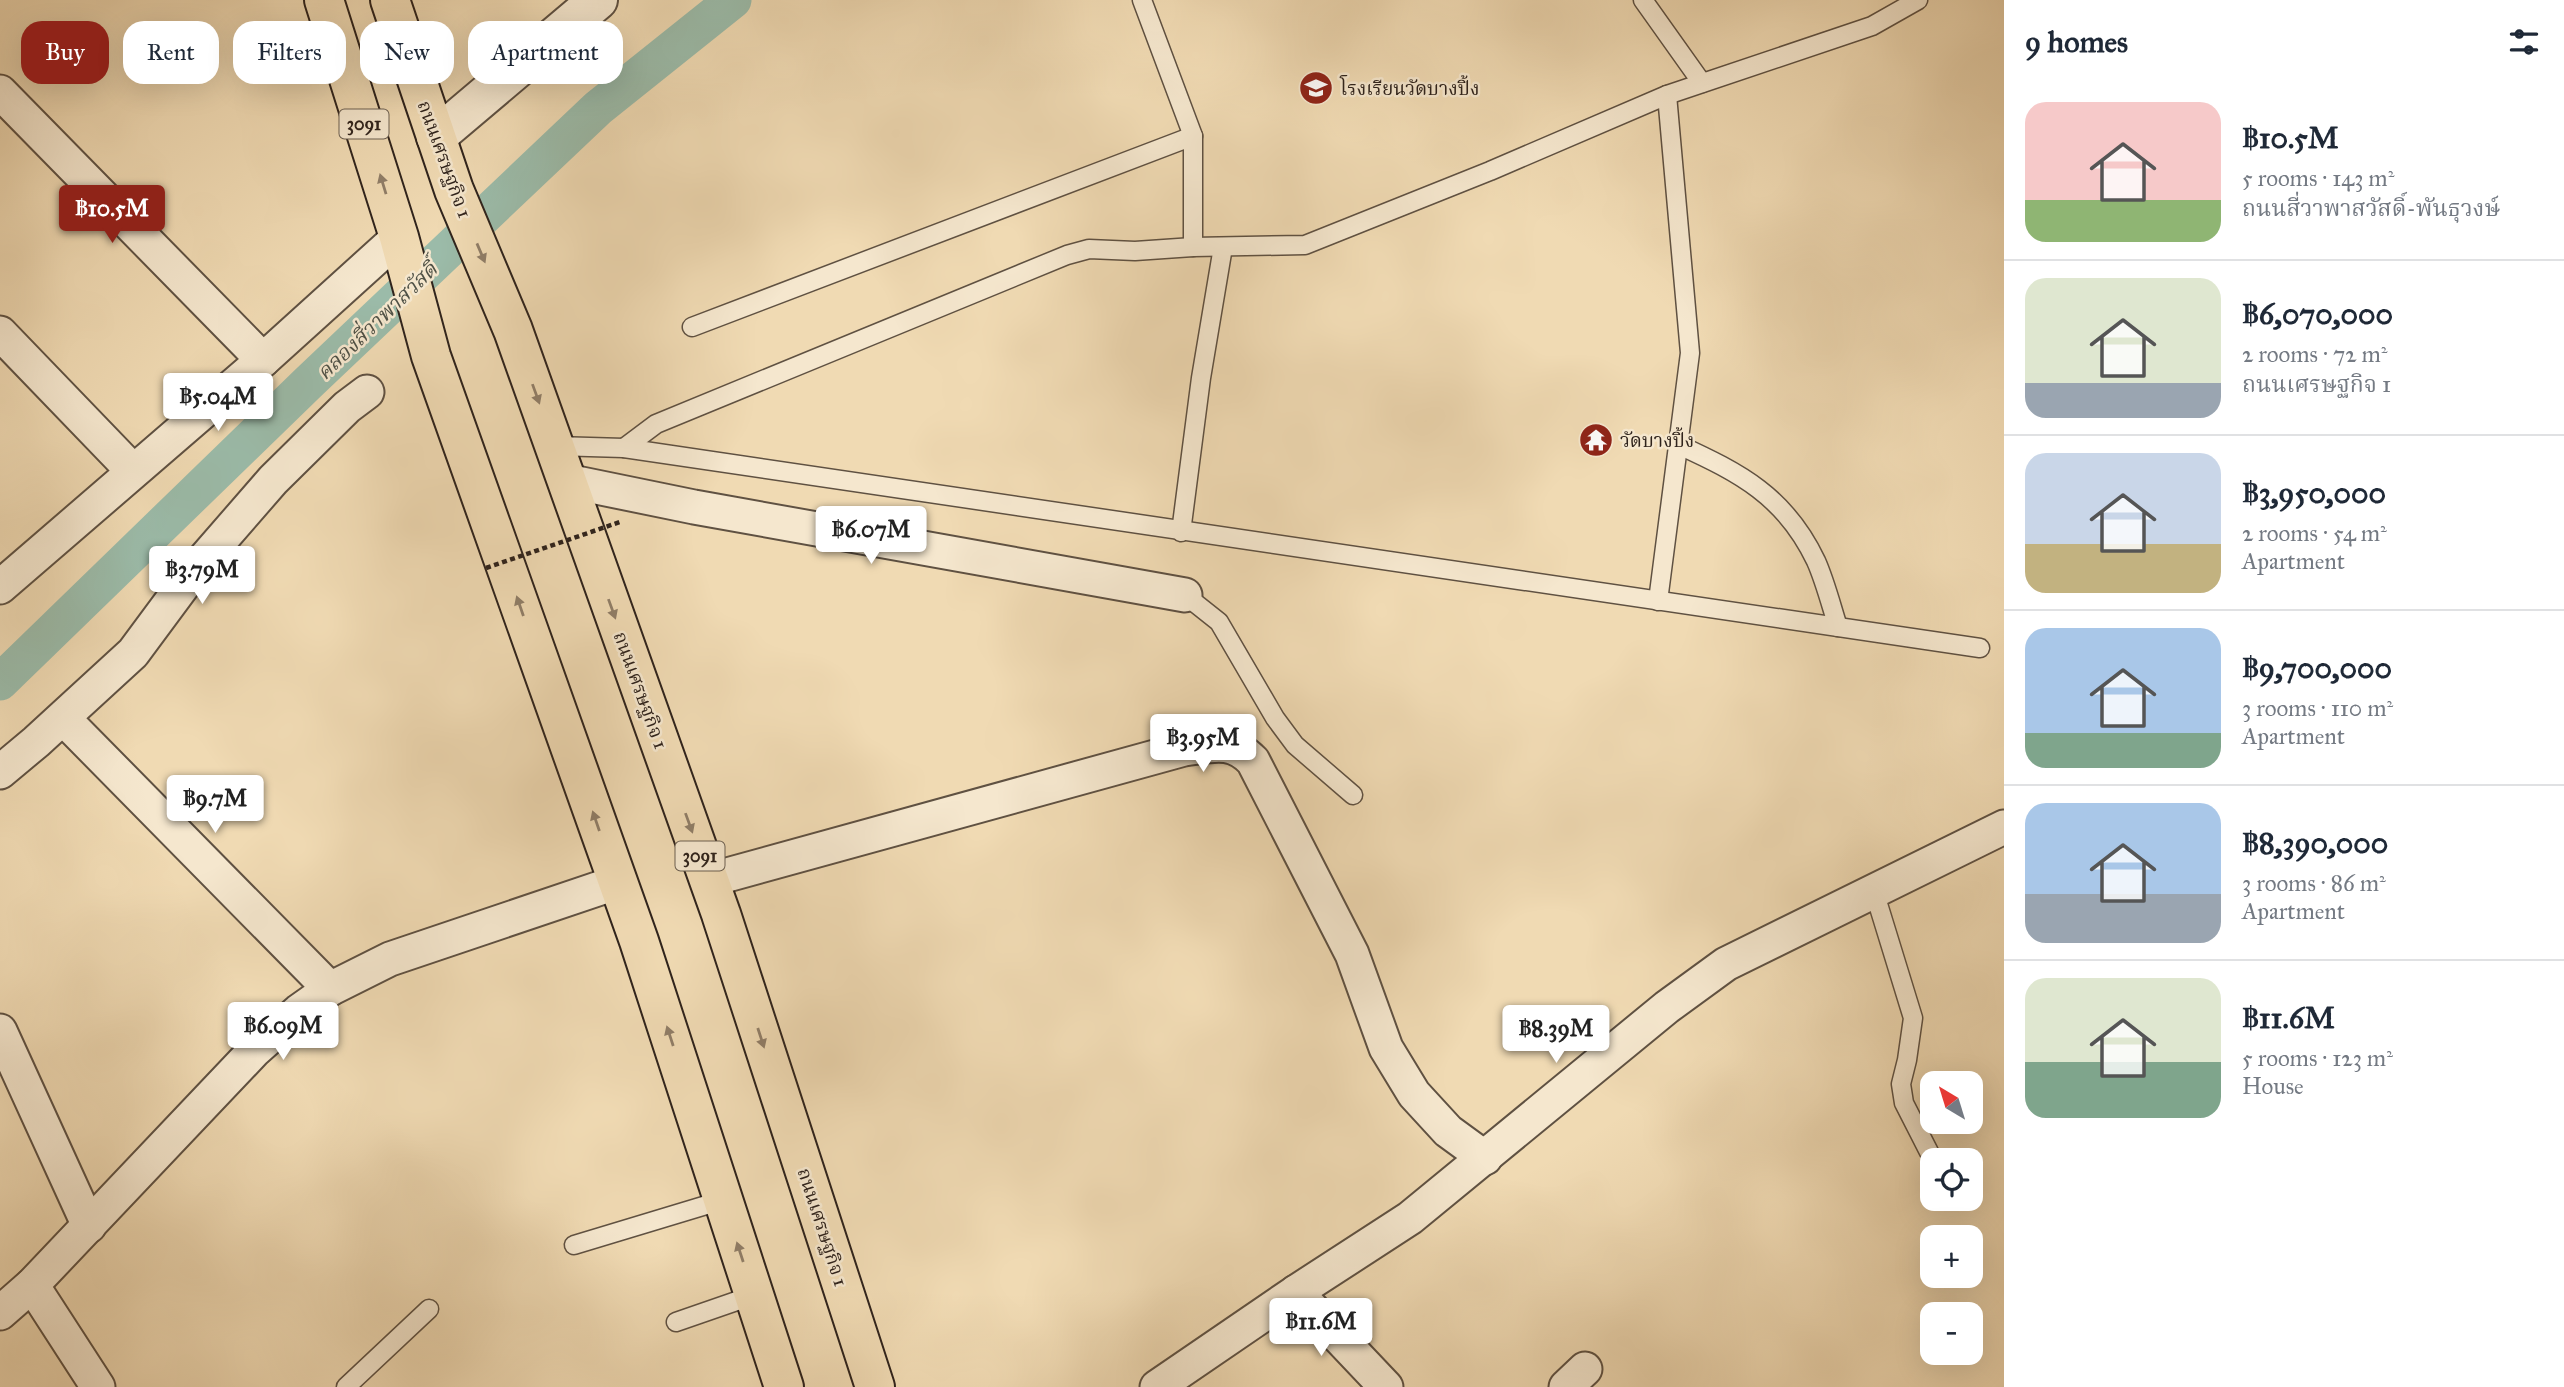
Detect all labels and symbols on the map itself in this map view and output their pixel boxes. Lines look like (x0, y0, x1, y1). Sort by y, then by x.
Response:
school or university icon: โรงเรียนวัดบางปิ้ง (1297, 69, 1335, 107)
place label: โรงเรียนวัดบางปิ้ง (1339, 74, 1479, 100)
street label: ถนนเศรษฐกิจ 1 (413, 97, 476, 221)
road number: 3091 (340, 110, 388, 139)
one-way arrow (377, 174, 388, 195)
pin: ฿10.5M (55, 186, 169, 245)
one-way arrow (475, 243, 487, 263)
water label: คลองสี่วาพาสวัสดิ์ (309, 250, 447, 385)
pin: ฿5.04M (161, 374, 275, 433)
one-way arrow (531, 384, 542, 405)
temple icon: วัดบางปิ้ง (1577, 421, 1615, 459)
place label: วัดบางปิ้ง (1620, 426, 1694, 452)
pin: ฿6.07M (814, 506, 928, 566)
pin: ฿3.79M (145, 546, 259, 606)
one-way arrow (515, 596, 526, 617)
one-way arrow (607, 598, 618, 619)
street label: ถนนเศรษฐกิจ 1 (609, 628, 672, 752)
pin: ฿3.95M (1146, 714, 1260, 774)
pin: ฿9.7M (166, 776, 264, 835)
one-way arrow (590, 810, 601, 831)
one-way arrow (683, 812, 694, 833)
road number: 3091 (676, 842, 724, 870)
pin: ฿6.09M (226, 1002, 340, 1062)
pin: ฿8.39M (1499, 1006, 1613, 1065)
one-way arrow (664, 1025, 675, 1046)
one-way arrow (757, 1028, 767, 1049)
north arrow (1920, 1071, 1983, 1134)
street label: ถนนเศรษฐกิจ 1 (793, 1165, 852, 1289)
one-way arrow (734, 1242, 745, 1263)
pin: ฿11.6M (1264, 1298, 1378, 1358)

